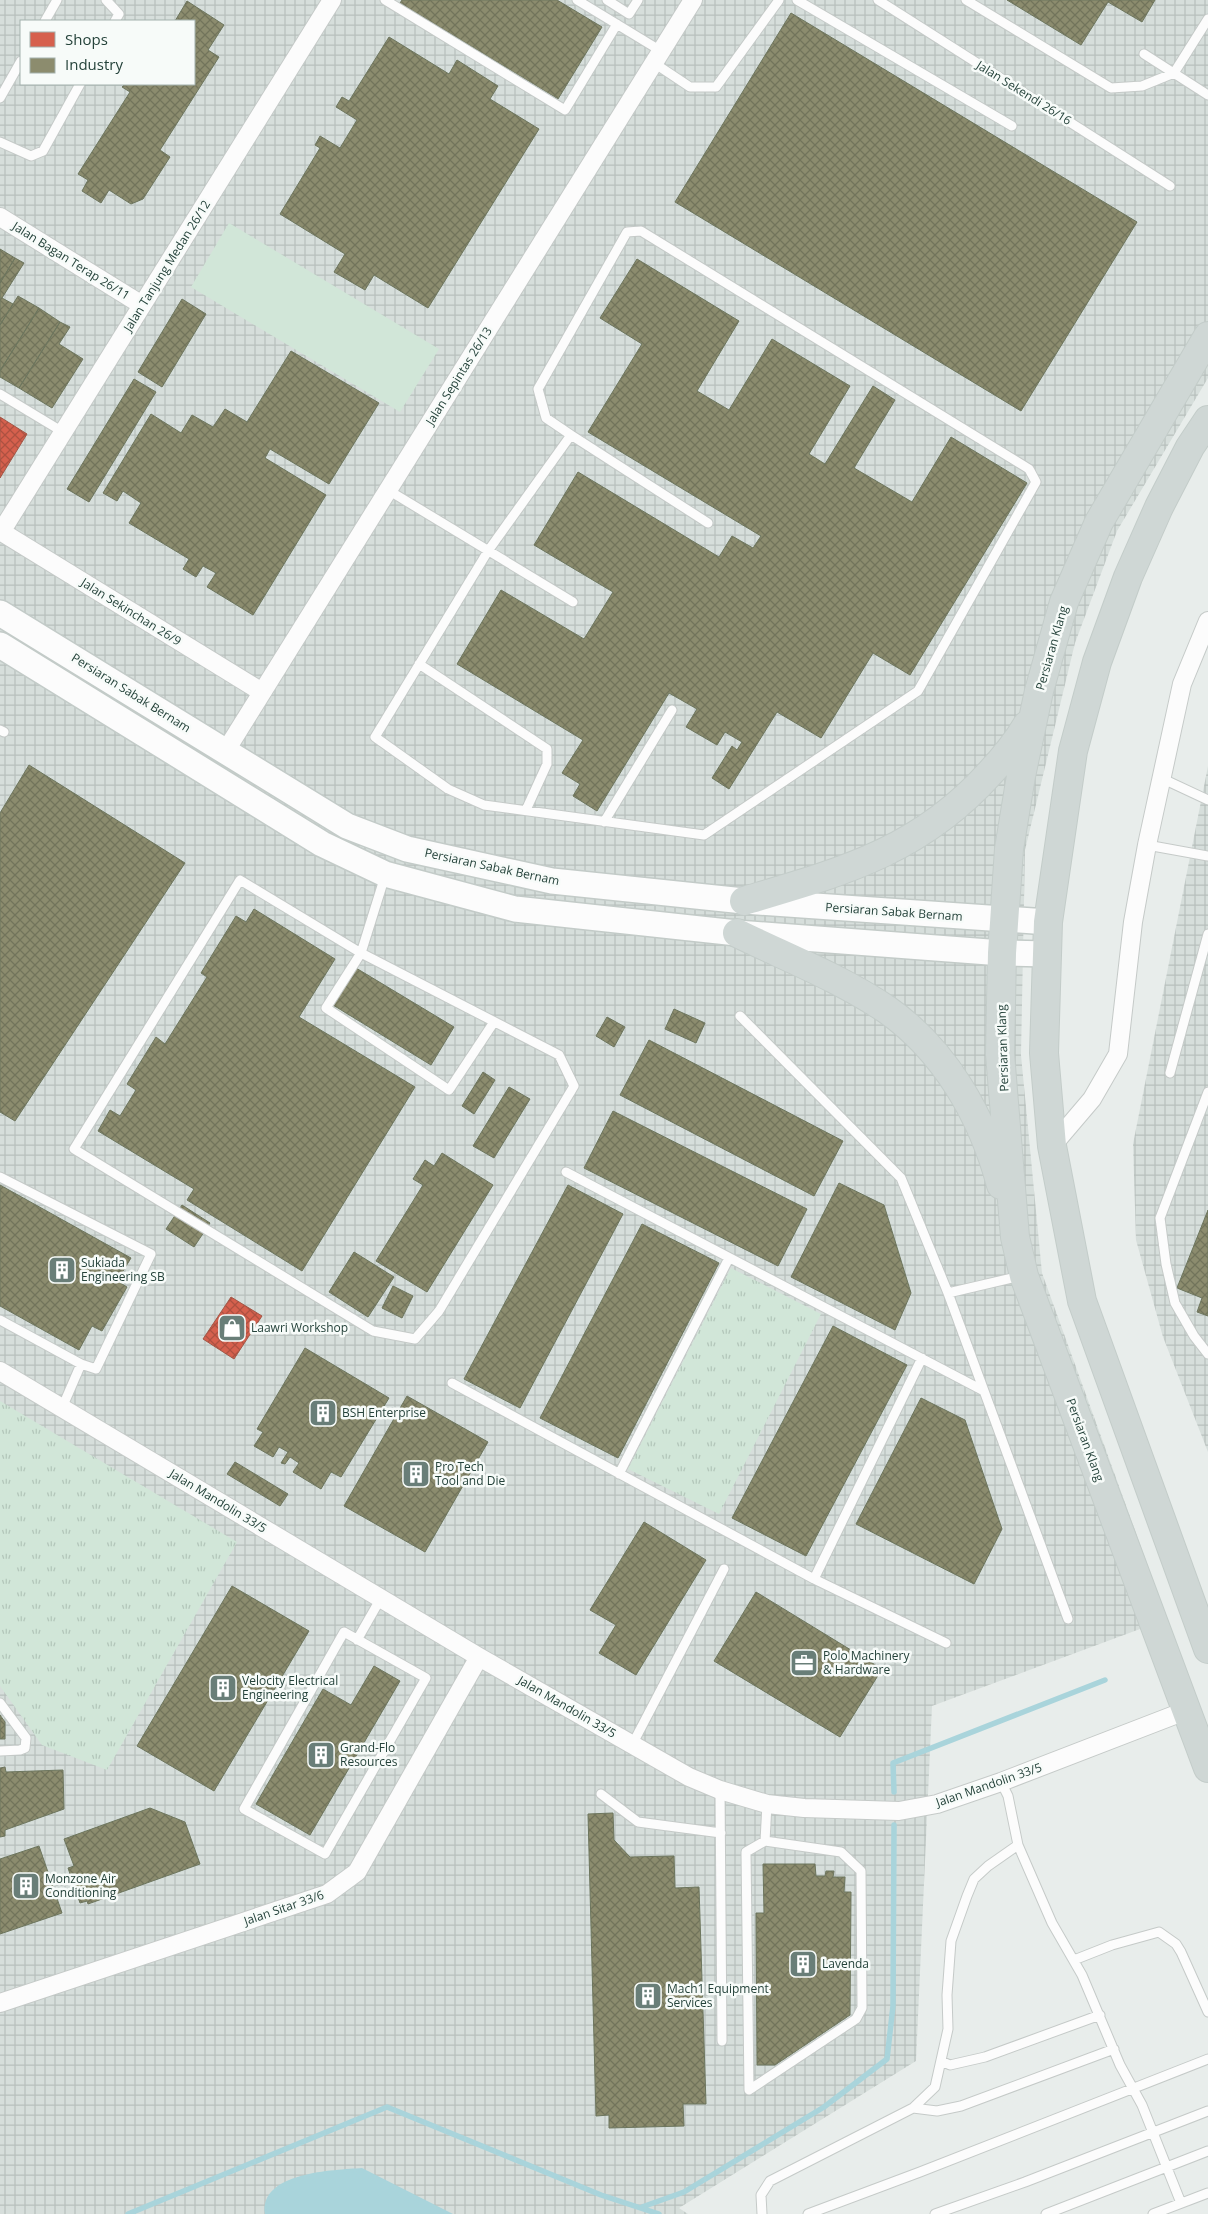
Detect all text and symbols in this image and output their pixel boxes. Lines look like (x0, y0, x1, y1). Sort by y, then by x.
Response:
legend (20, 20, 195, 85)
text: Shops (65, 29, 108, 49)
text: Industry (65, 54, 123, 74)
street label: Jalan Sekendi 26/16 (973, 56, 1075, 129)
street label: Jalan Tanjung Medan 26/12 (119, 197, 214, 336)
street label: Jalan Bagan Terap 26/11 (9, 217, 133, 304)
street label: Jalan Sepintas 26/13 (421, 323, 496, 429)
street label: Jalan Sekinchan 26/9 (77, 573, 185, 649)
street label: Persiaran Klang (1031, 603, 1072, 692)
street label: Persiaran Sabak Bernam (68, 649, 194, 736)
street label: Persiaran Sabak Bernam (423, 844, 561, 889)
street label: Persiaran Sabak Bernam (825, 898, 963, 925)
street label: Persiaran Klang (992, 1004, 1013, 1092)
place label: Sukiada Engineering SB (81, 1254, 165, 1285)
building icon: Sukiada Engineering SB (47, 1255, 77, 1285)
shop icon: Laawri Workshop (217, 1313, 247, 1343)
place label: Laawri Workshop (251, 1319, 348, 1336)
street label: Persiaran Klang (1063, 1396, 1109, 1484)
building icon: BSH Enterprise (308, 1398, 338, 1428)
place label: BSH Enterprise (342, 1404, 426, 1421)
place label: Pro Tech Tool and Die (435, 1458, 505, 1489)
building icon: Pro Tech Tool and Die (401, 1459, 431, 1489)
street label: Jalan Mandolin 33/5 (165, 1464, 270, 1537)
place label: Polo Machinery & Hardware (823, 1647, 910, 1678)
office icon: Polo Machinery & Hardware (789, 1648, 819, 1678)
street label: Jalan Mandolin 33/5 (514, 1671, 620, 1742)
place label: Velocity Electrical Engineering (242, 1672, 338, 1703)
building icon: Velocity Electrical Engineering (208, 1673, 238, 1703)
place label: Grand-Flo Resources (340, 1739, 398, 1770)
building icon: Grand-Flo Resources (306, 1740, 336, 1770)
street label: Jalan Mandolin 33/5 (933, 1758, 1044, 1811)
place label: Monzone Air Conditioning (45, 1870, 117, 1901)
building icon: Monzone Air Conditioning (11, 1871, 41, 1901)
street label: Jalan Sitar 33/6 (241, 1886, 326, 1930)
building icon: Lavenda (788, 1949, 818, 1979)
place label: Lavenda (822, 1955, 869, 1972)
place label: Mach1 Equipment Services (667, 1980, 769, 2011)
building icon: Mach1 Equipment Services (633, 1981, 663, 2011)

